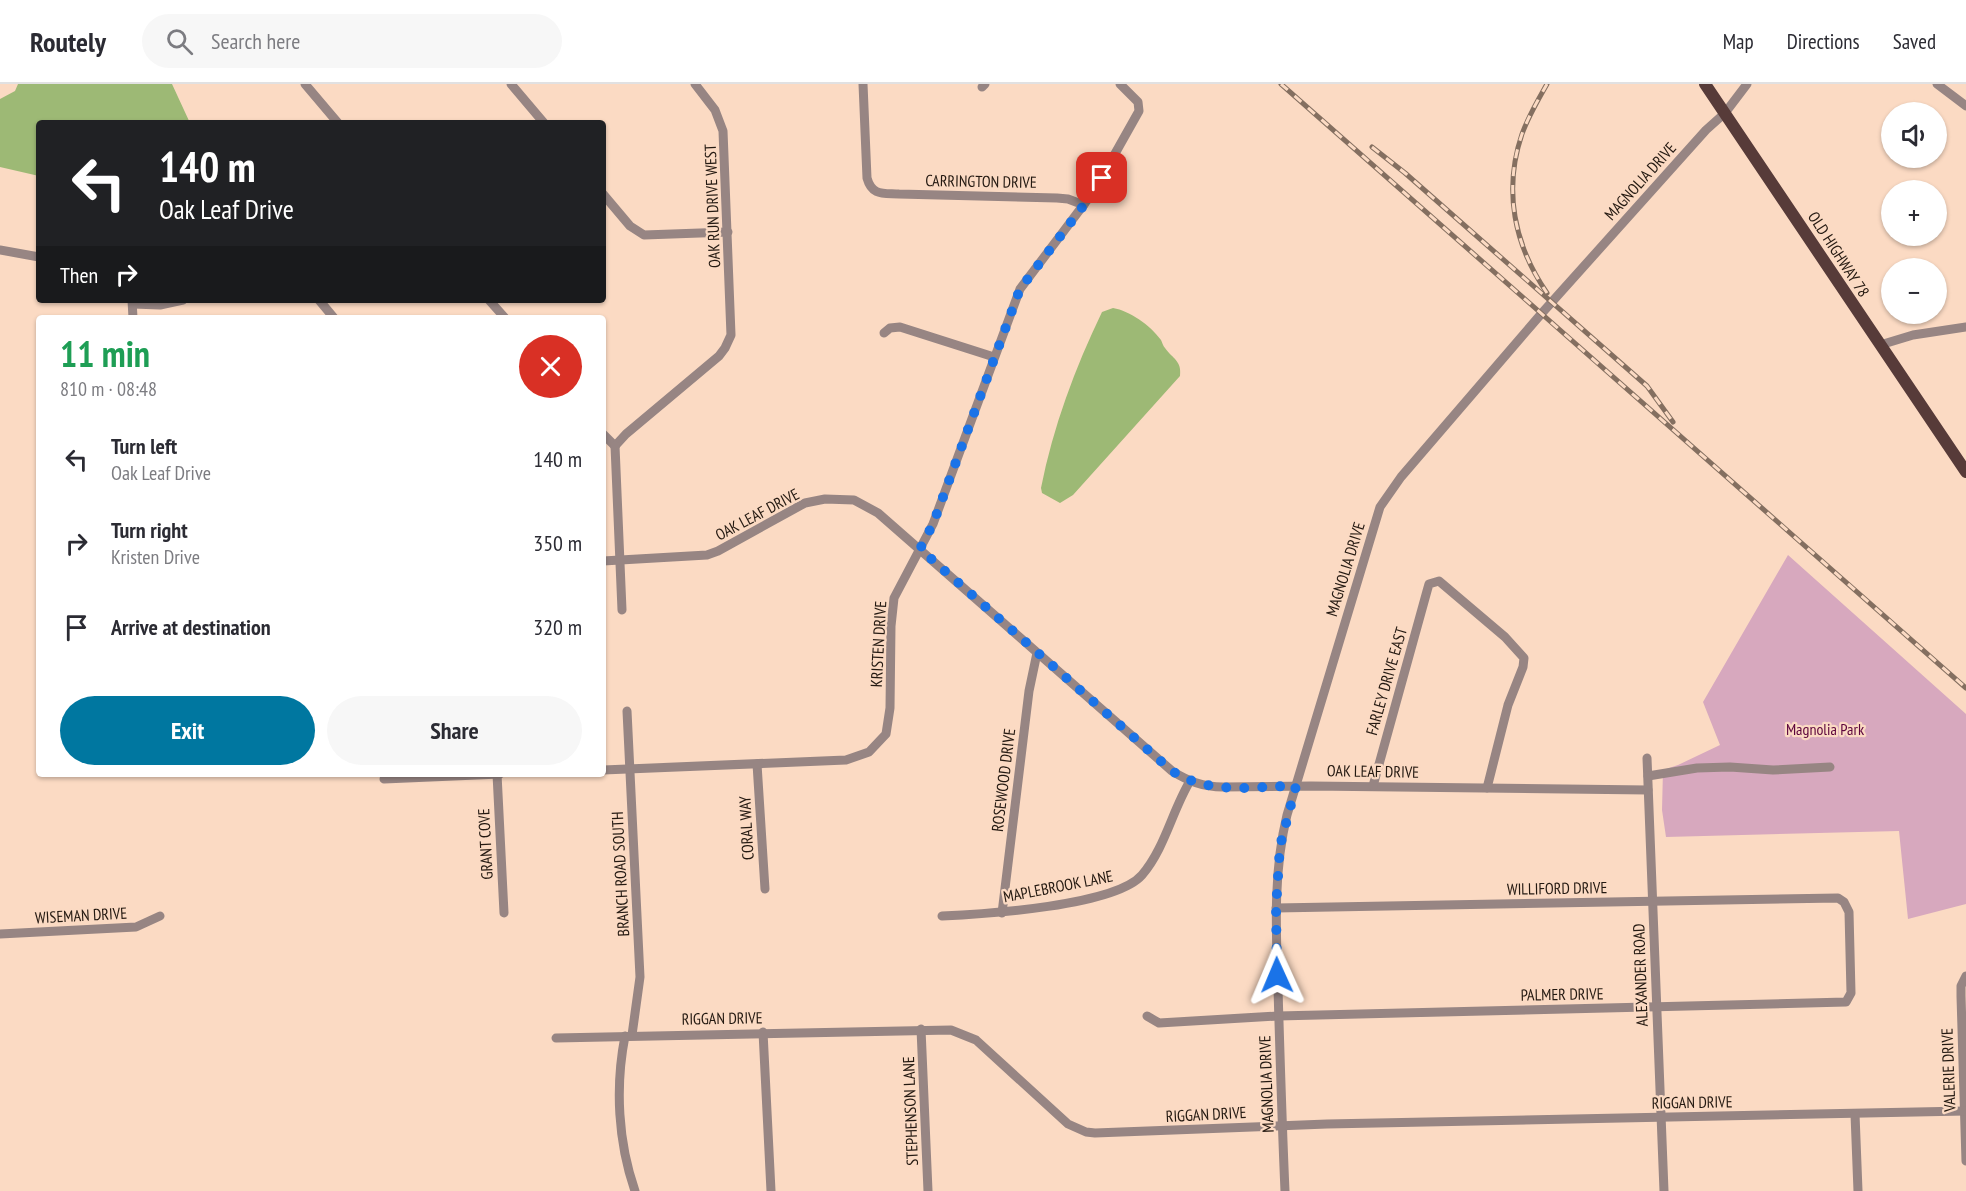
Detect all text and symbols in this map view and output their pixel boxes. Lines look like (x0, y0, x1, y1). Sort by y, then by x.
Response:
search box (142, 14, 562, 68)
text: Routely (30, 23, 106, 60)
icon: search (163, 25, 196, 58)
text: Search here (211, 27, 300, 55)
text: Map (1723, 28, 1754, 55)
text: Directions (1787, 28, 1860, 55)
text: Saved (1893, 28, 1936, 55)
map controls (1881, 102, 1947, 324)
button: sound (1881, 102, 1947, 168)
street label: MAGNOLIA DRIVE (1600, 138, 1680, 224)
text: 140 m (159, 139, 256, 194)
icon: left (60, 144, 138, 222)
street label: OAK RUN DRIVE WEST (700, 144, 724, 268)
pin (1076, 152, 1127, 203)
icon: arrive (1085, 161, 1118, 194)
street label: CARRINGTON DRIVE (925, 170, 1037, 192)
button: + (1881, 180, 1947, 246)
text: Oak Leaf Drive (159, 192, 294, 226)
street label: OLD HIGHWAY 78 (1804, 208, 1874, 300)
icon: right (110, 258, 143, 291)
button: − (1881, 258, 1947, 324)
text: Then (60, 261, 98, 289)
text: 11 min (60, 330, 150, 377)
button: close (519, 335, 582, 398)
text: 810 m · 08:48 (60, 376, 157, 402)
text: Turn left (111, 432, 177, 460)
icon: left (60, 443, 93, 476)
text: 140 m (533, 445, 582, 473)
text: Oak Leaf Drive (111, 460, 211, 486)
street label: OAK LEAF DRIVE (712, 483, 802, 544)
text: Turn right (111, 516, 188, 544)
street label: MAGNOLIA DRIVE (1321, 519, 1369, 619)
icon: right (60, 527, 93, 560)
text: 350 m (533, 529, 582, 557)
text: Kristen Drive (111, 544, 200, 570)
street label: KRISTEN DRIVE (866, 600, 890, 688)
icon: arrive (60, 611, 93, 644)
text: Arrive at destination (111, 613, 271, 641)
text: 320 m (533, 613, 582, 641)
street label: FARLEY DRIVE EAST (1361, 625, 1411, 737)
button: Exit (60, 696, 315, 765)
button: Share (327, 696, 582, 765)
park label: Magnolia Park (1786, 719, 1865, 739)
street label: ROSEWOOD DRIVE (987, 727, 1019, 833)
street label: OAK LEAF DRIVE (1327, 760, 1419, 782)
street label: CORAL WAY (734, 795, 758, 861)
street label: GRANT COVE (473, 808, 497, 880)
street label: BRANCH ROAD SOUTH (607, 811, 633, 937)
street label: MAPLEBROOK LANE (1001, 866, 1115, 906)
street label: WILLIFORD DRIVE (1507, 877, 1608, 899)
street label: WISEMAN DRIVE (35, 903, 128, 927)
street label: ALEXANDER ROAD (1628, 923, 1652, 1027)
position arrow (1245, 943, 1309, 1007)
street label: PALMER DRIVE (1520, 983, 1604, 1005)
street label: RIGGAN DRIVE (681, 1007, 763, 1029)
street label: VALERIE DRIVE (1937, 1028, 1959, 1113)
street label: MAGNOLIA DRIVE (1254, 1035, 1278, 1133)
street label: STEPHENSON LANE (898, 1056, 922, 1166)
street label: RIGGAN DRIVE (1651, 1091, 1733, 1113)
street label: RIGGAN DRIVE (1165, 1102, 1247, 1126)

